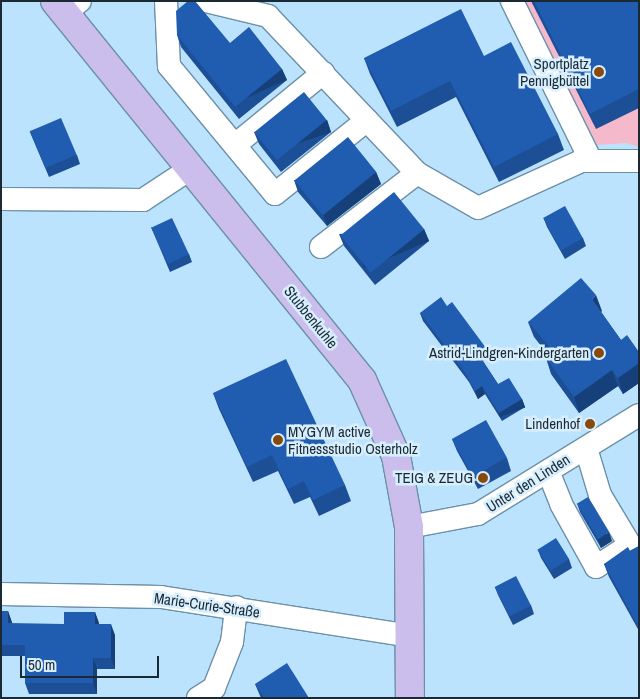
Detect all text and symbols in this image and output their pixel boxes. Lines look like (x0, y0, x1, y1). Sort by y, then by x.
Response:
place label: Sportplatz Pennigbüttel (520, 54, 589, 89)
marker: Sportplatz Pennigbüttel (593, 66, 605, 78)
street label: Stubbenkuhle (280, 282, 342, 352)
place label: Astrid-Lindgren-Kindergarten (429, 344, 589, 362)
marker: Astrid-Lindgren-Kindergarten (593, 347, 605, 359)
place label: Lindenhof (525, 415, 580, 433)
marker: Lindenhof (584, 418, 596, 430)
place label: MYGYM active Fitnessstudio Osterholz (288, 422, 418, 457)
marker: MYGYM active Fitnessstudio Osterholz (272, 434, 284, 446)
street label: Unter den Linden (483, 450, 573, 516)
place label: TEIG & ZEUG (395, 469, 473, 487)
marker: TEIG & ZEUG (477, 472, 489, 484)
street label: Marie-Curie-Straße (153, 589, 261, 621)
scale bar (22, 646, 161, 678)
text: 50 m (28, 654, 55, 675)

